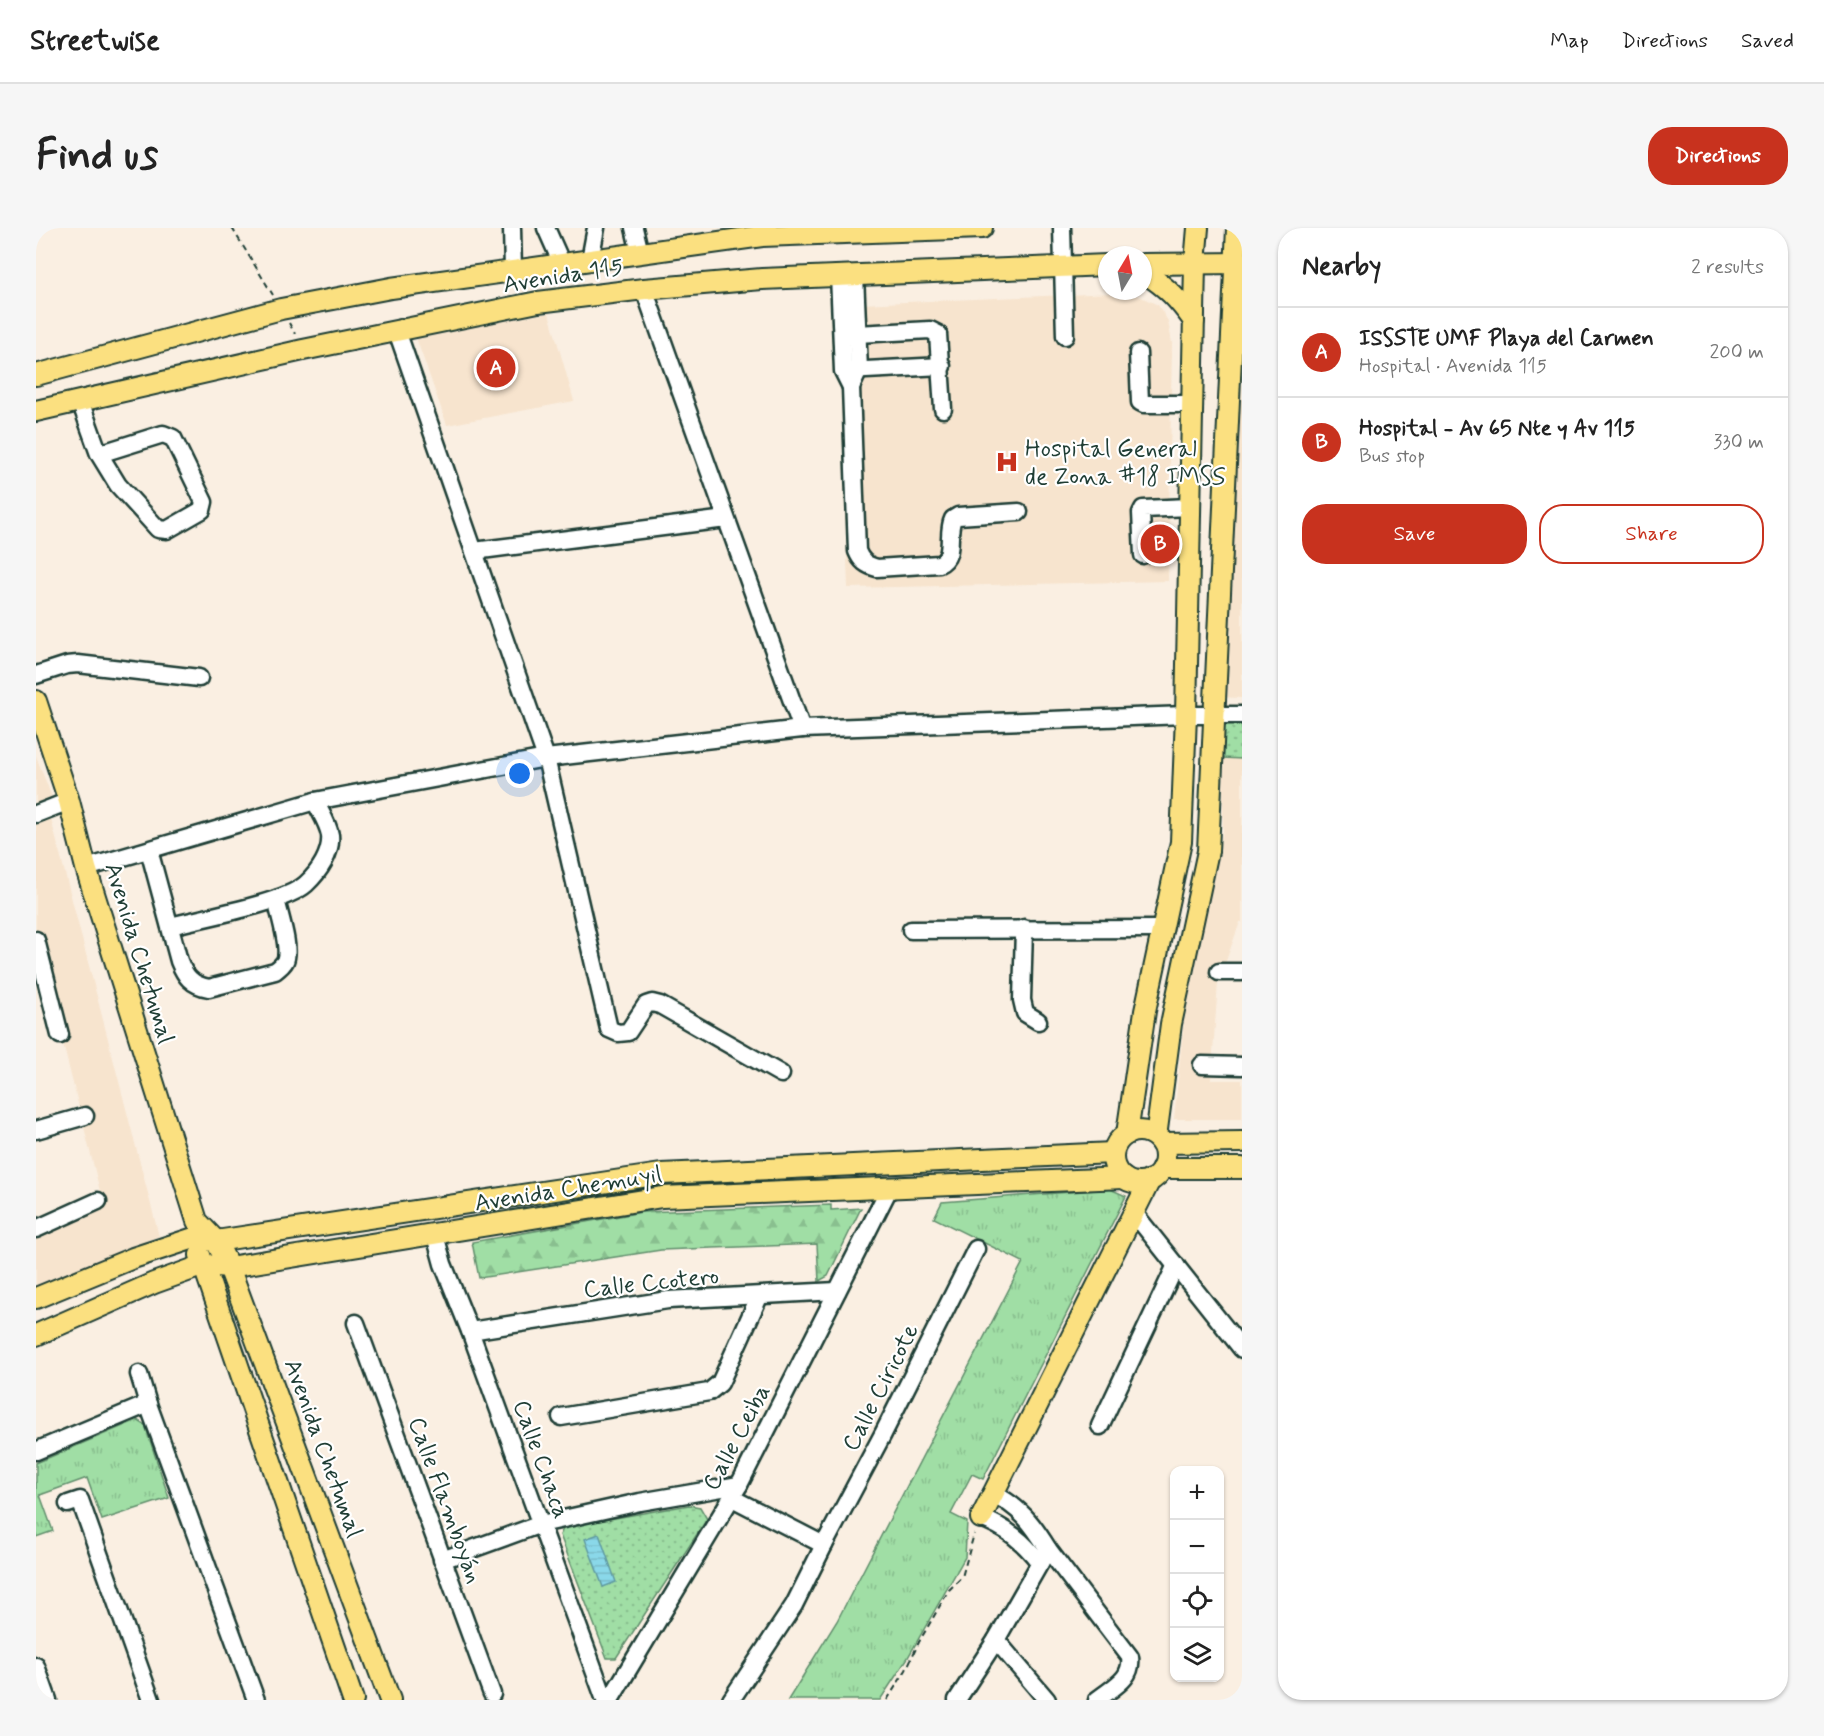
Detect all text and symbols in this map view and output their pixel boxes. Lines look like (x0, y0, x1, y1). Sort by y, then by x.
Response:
text: Streetwise (30, 23, 160, 60)
text: Map (1550, 27, 1589, 55)
text: Directions (1622, 27, 1708, 55)
text: Saved (1741, 27, 1794, 55)
button: Directions (1648, 127, 1788, 185)
text: Find us (36, 129, 158, 184)
north arrow (1098, 246, 1152, 300)
text: Nearby (1302, 250, 1381, 284)
street label: Avenida 115 (501, 252, 626, 301)
text: 2 results (1691, 254, 1764, 281)
text: ISSSTE UMF Playa del Carmen (1359, 325, 1654, 353)
text: A (1315, 339, 1328, 366)
text: 200 m (1709, 339, 1764, 366)
pin: A (476, 346, 516, 390)
text: Hospital · Avenida 115 (1359, 353, 1547, 380)
text: Hospital - Av 65 Nte y Av 115 (1359, 415, 1635, 443)
text: B (1315, 429, 1328, 456)
text: 330 m (1713, 429, 1764, 456)
place label: Hospital General de Zona #18 IMSS (1025, 434, 1226, 493)
text: Bus stop (1359, 443, 1425, 470)
hospital icon: Hospital General de Zona #18 IMSS (994, 449, 1020, 475)
button: Save (1302, 504, 1527, 564)
button: Share (1539, 504, 1764, 564)
pin: B (1140, 522, 1180, 566)
your location (505, 759, 534, 788)
street label: Avenida Chetumal (96, 859, 181, 1048)
street label: Avenida Chemuyil (472, 1159, 664, 1220)
street label: Calle Ccotero (582, 1261, 720, 1306)
street label: Calle Ciricote (836, 1319, 927, 1457)
street label: Avenida Chetumal (276, 1355, 369, 1542)
street label: Calle Ceiba (696, 1379, 778, 1496)
street label: Calle Chaca (505, 1396, 576, 1523)
street label: Calle Flamboyán (400, 1413, 489, 1588)
map controls (1170, 1466, 1224, 1682)
button: + (1170, 1466, 1224, 1520)
button: − (1170, 1520, 1224, 1574)
button: locate (1170, 1574, 1224, 1628)
button: layers (1170, 1628, 1224, 1682)

